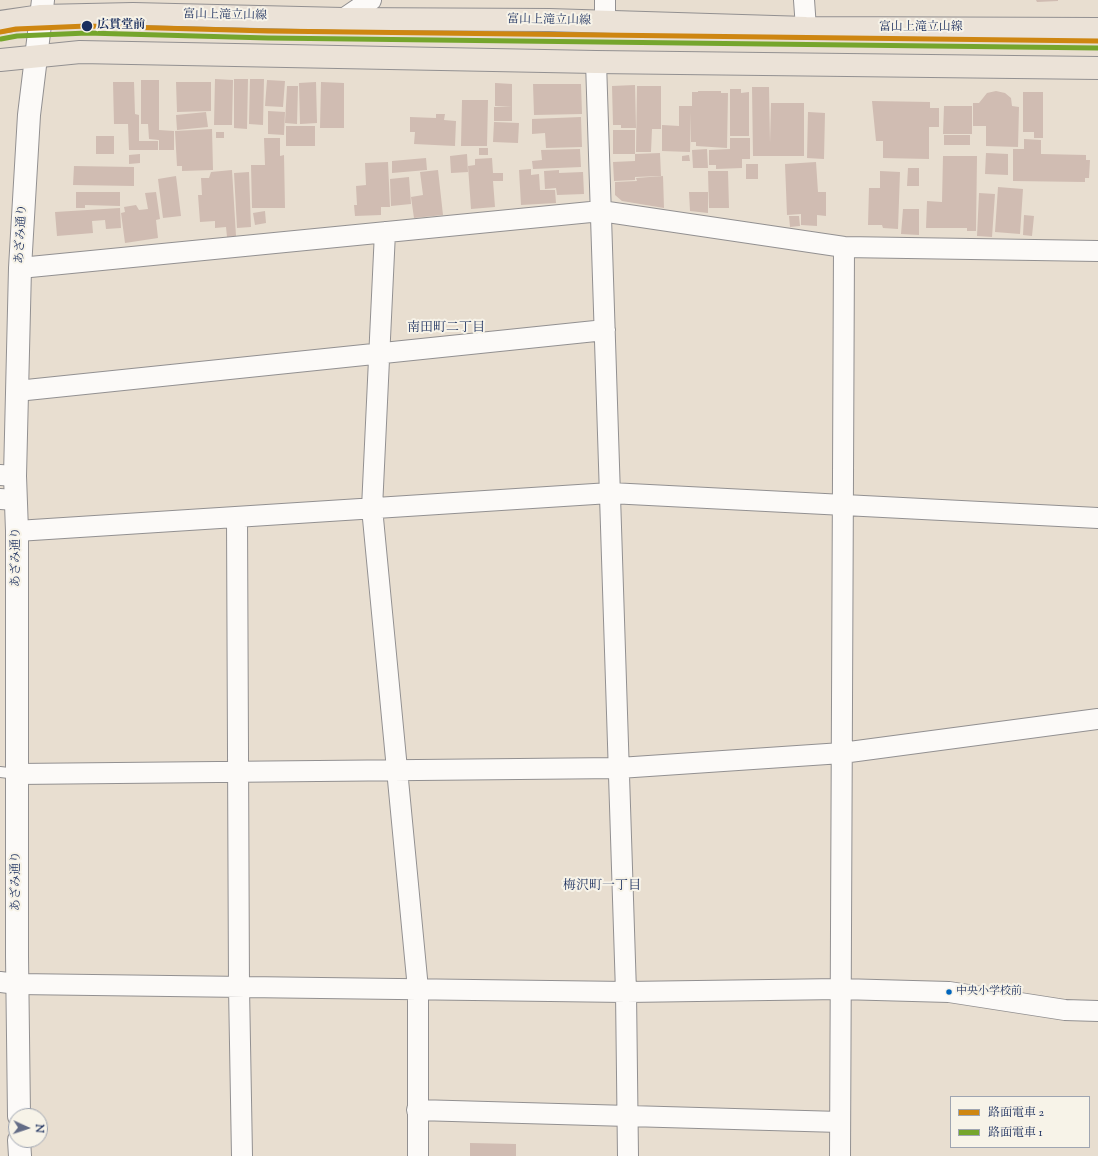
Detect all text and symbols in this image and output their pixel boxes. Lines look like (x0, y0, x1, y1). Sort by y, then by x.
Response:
street label: 富山上滝立山線 (183, 8, 267, 24)
street label: 富山上滝立山線 (507, 13, 591, 29)
marker: 広貫堂前 (80, 19, 94, 33)
place label: 広貫堂前 (97, 19, 145, 33)
street label: 富山上滝立山線 (879, 21, 963, 35)
street label: あざみ通り (13, 204, 31, 264)
district label: 南田町二丁目 (407, 321, 485, 337)
street label: あざみ通り (10, 527, 24, 587)
street label: あざみ通り (10, 851, 24, 911)
district label: 梅沢町一丁目 (563, 879, 641, 895)
place label: 中央小学校前 (956, 985, 1022, 999)
marker: 中央小学校前 (944, 987, 954, 997)
legend (950, 1096, 1090, 1148)
text: 路面電車 2 (988, 1104, 1044, 1122)
north arrow (8, 1108, 48, 1148)
text: N (31, 1124, 47, 1133)
text: 路面電車 1 (988, 1124, 1043, 1142)

